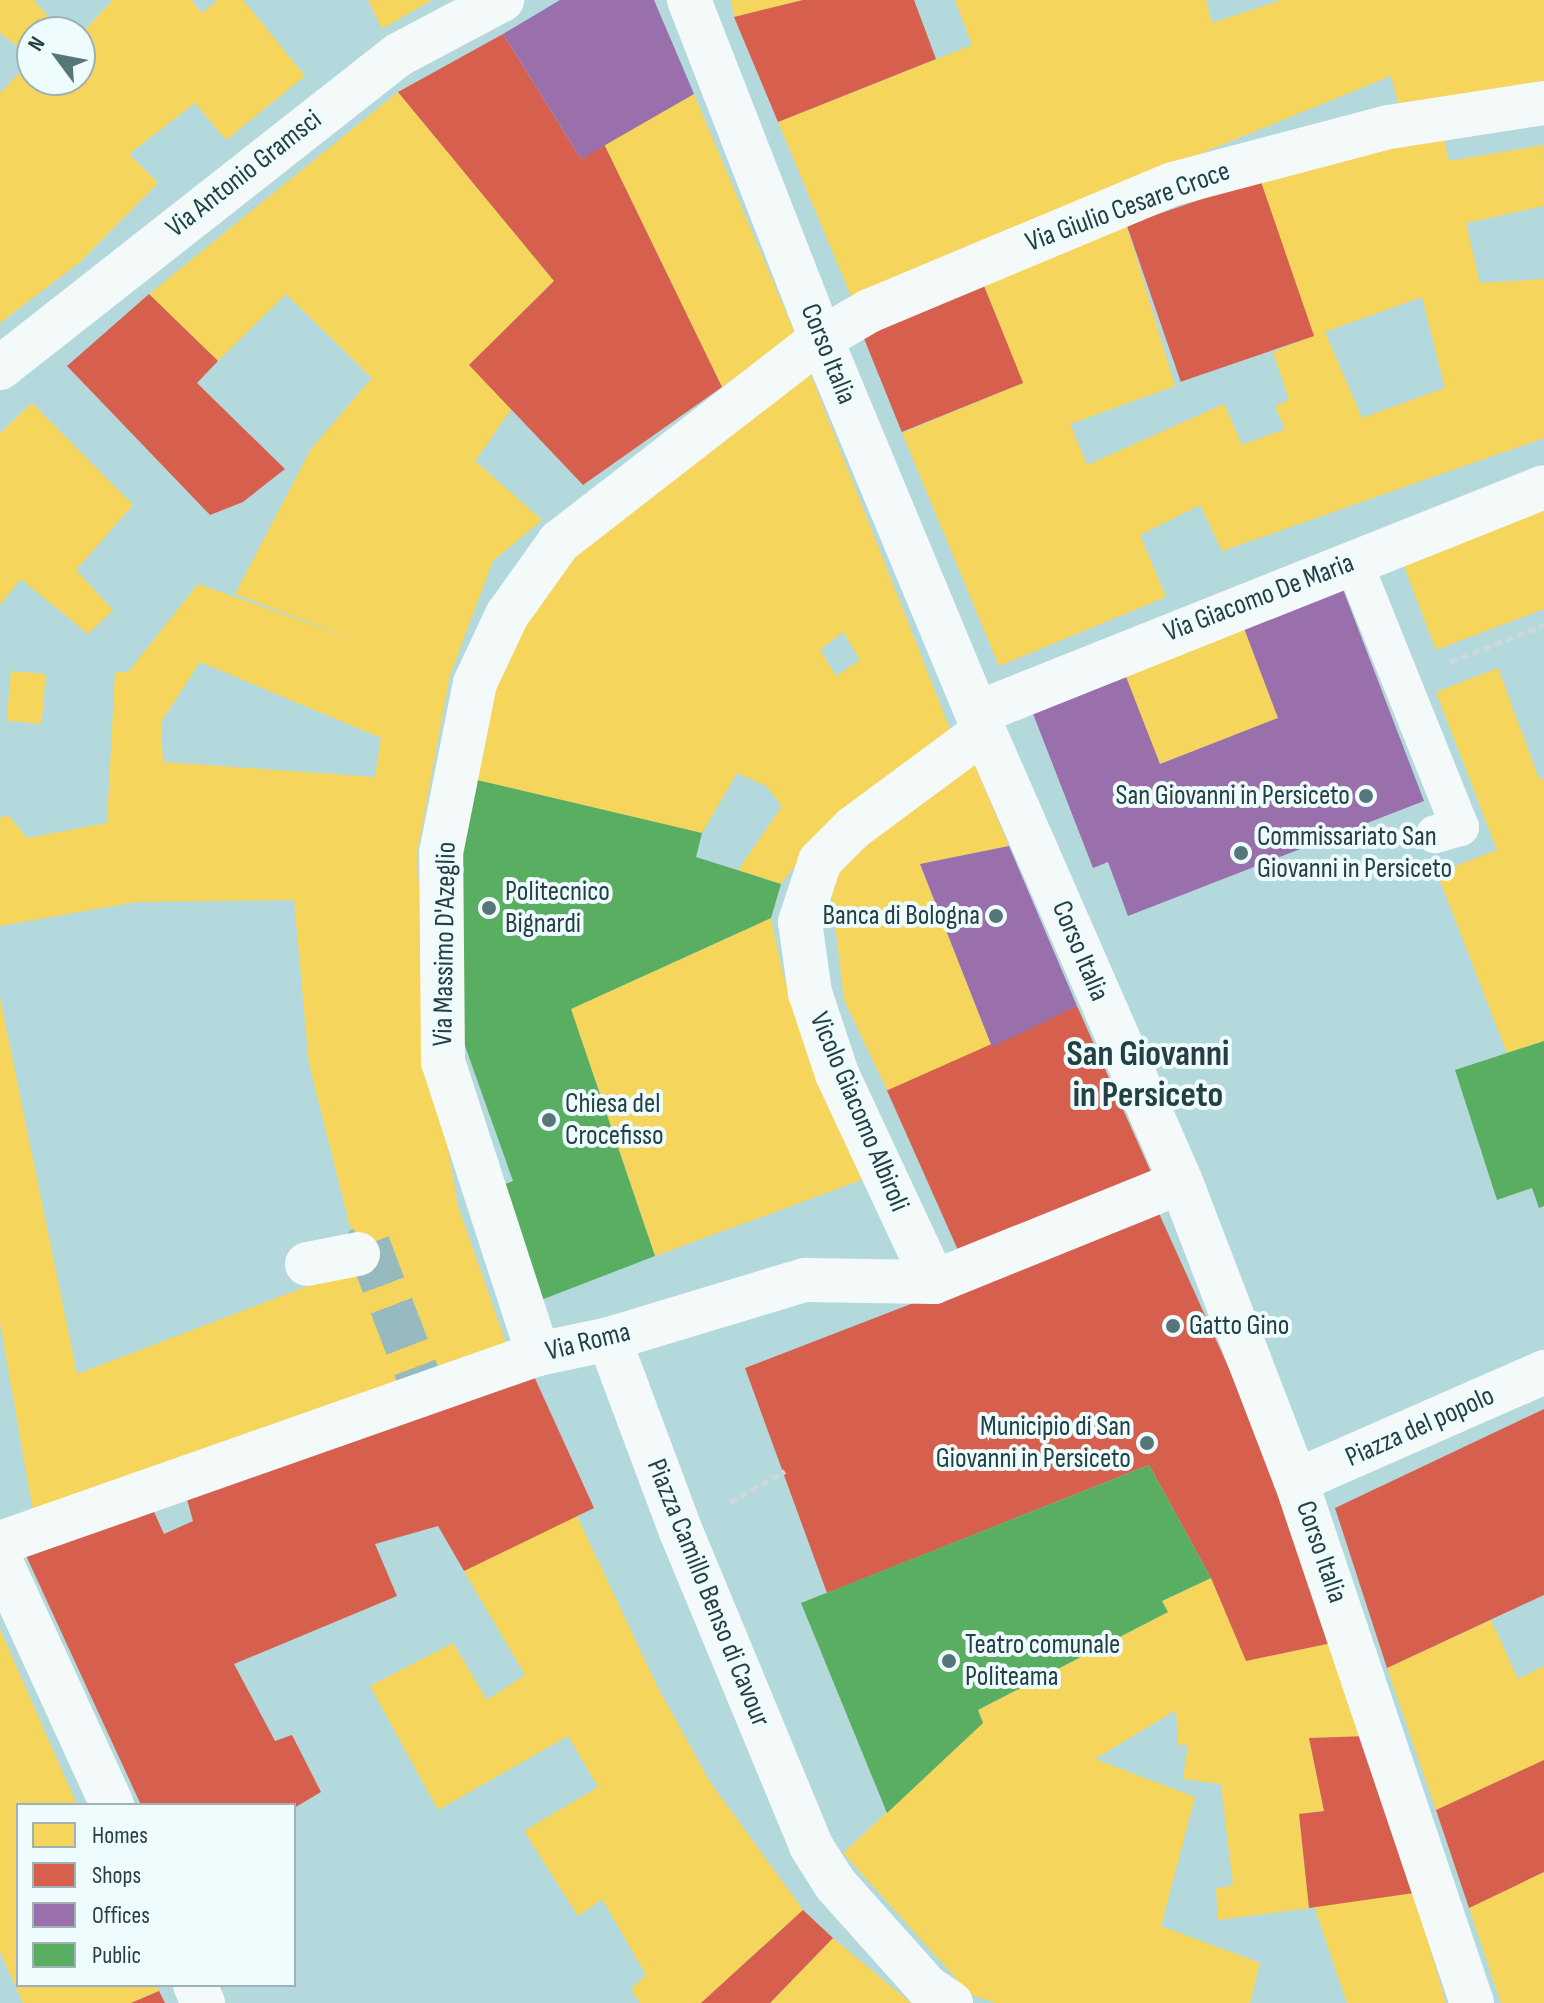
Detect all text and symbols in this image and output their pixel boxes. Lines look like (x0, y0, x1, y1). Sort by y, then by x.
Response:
north arrow (16, 16, 96, 96)
text: N (22, 32, 51, 56)
street label: Via Antonio Gramsci (160, 103, 328, 245)
street label: Via Giulio Cesare Croce (1021, 155, 1235, 259)
street label: Corso Italia (793, 299, 863, 409)
street label: Via Giacomo De Maria (1159, 546, 1359, 650)
place label: San Giovanni in Persiceto (1116, 779, 1350, 813)
marker: San Giovanni in Persiceto (1357, 787, 1375, 805)
place label: Commissariato San Giovanni in Persiceto (1257, 820, 1452, 886)
street label: Via Massimo D'Azeglio (426, 841, 464, 1047)
marker: Commissariato San Giovanni in Persiceto (1232, 844, 1250, 862)
place label: Politecnico Bignardi (505, 875, 610, 941)
street label: Corso Italia (1044, 896, 1116, 1006)
marker: Politecnico Bignardi (480, 899, 498, 917)
place label: Banca di Bologna (823, 899, 980, 933)
marker: Banca di Bologna (987, 907, 1005, 925)
street label: Vicolo Giacomo Albiroli (802, 1007, 916, 1217)
district label: San Giovanni in Persiceto (1067, 1032, 1229, 1117)
place label: Chiesa del Crocefisso (565, 1087, 664, 1153)
marker: Chiesa del Crocefisso (540, 1111, 558, 1129)
place label: Gatto Gino (1189, 1309, 1289, 1343)
street label: Via Roma (542, 1315, 634, 1369)
marker: Gatto Gino (1164, 1317, 1182, 1335)
street label: Piazza del popolo (1341, 1379, 1499, 1475)
place label: Municipio di San Giovanni in Persiceto (936, 1410, 1131, 1476)
marker: Municipio di San Giovanni in Persiceto (1138, 1434, 1156, 1452)
street label: Piazza Camillo Benso di Cavour (639, 1454, 777, 1732)
street label: Corso Italia (1288, 1497, 1354, 1607)
place label: Teatro comunale Politeama (965, 1628, 1120, 1694)
marker: Teatro comunale Politeama (940, 1652, 958, 1670)
legend (16, 1803, 296, 1987)
text: Homes (92, 1821, 148, 1850)
text: Shops (92, 1861, 141, 1890)
text: Offices (92, 1901, 150, 1930)
text: Public (92, 1941, 141, 1970)

